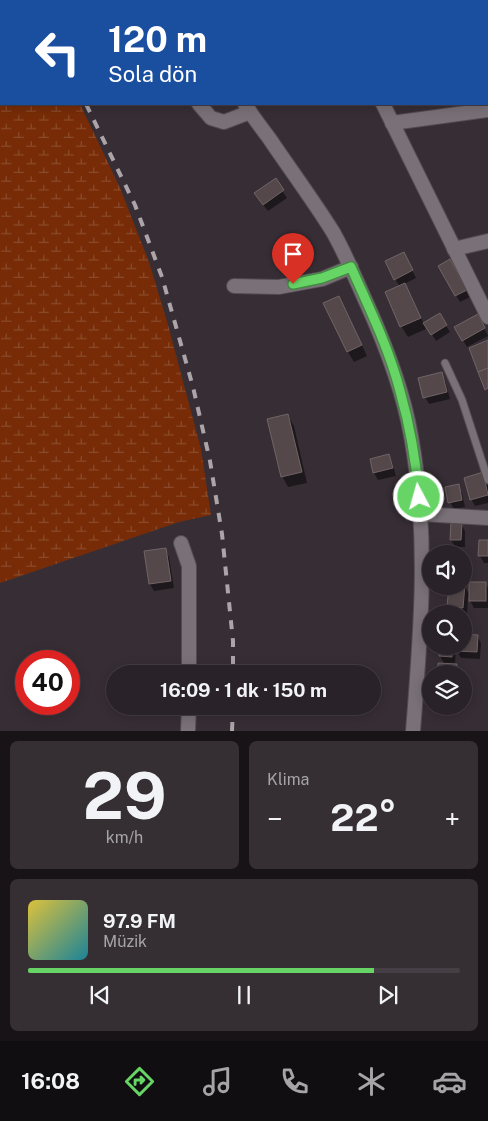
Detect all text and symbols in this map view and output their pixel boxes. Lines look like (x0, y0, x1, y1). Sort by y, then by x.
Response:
text: 120 m (108, 19, 207, 60)
icon: left (25, 20, 90, 85)
text: Sola dön (108, 61, 197, 87)
pin (272, 233, 314, 284)
icon: arrive (279, 240, 307, 268)
position arrow (392, 470, 444, 522)
map controls (422, 545, 472, 715)
button: sound (422, 545, 472, 595)
button: search (422, 605, 472, 655)
speed limit sign: 40 (15, 650, 80, 715)
button: layers (422, 665, 472, 715)
text: 16:09 · 1 dk · 150 m (160, 679, 327, 701)
text: 29 (82, 757, 167, 834)
text: Klima (267, 770, 309, 789)
text: 22° (330, 795, 397, 840)
text: − (267, 802, 283, 835)
text: + (444, 802, 460, 835)
text: km/h (106, 828, 143, 847)
text: 97.9 FM (103, 910, 176, 932)
text: Müzik (103, 932, 147, 951)
icon: previous (86, 981, 114, 1009)
icon: pause (230, 981, 258, 1009)
icon: next (374, 981, 402, 1009)
icon: directions (122, 1064, 157, 1099)
icon: music (200, 1064, 235, 1099)
icon: phone (277, 1064, 312, 1099)
icon: climate (354, 1064, 389, 1099)
icon: car (432, 1064, 467, 1099)
text: 16:08 (21, 1068, 80, 1094)

